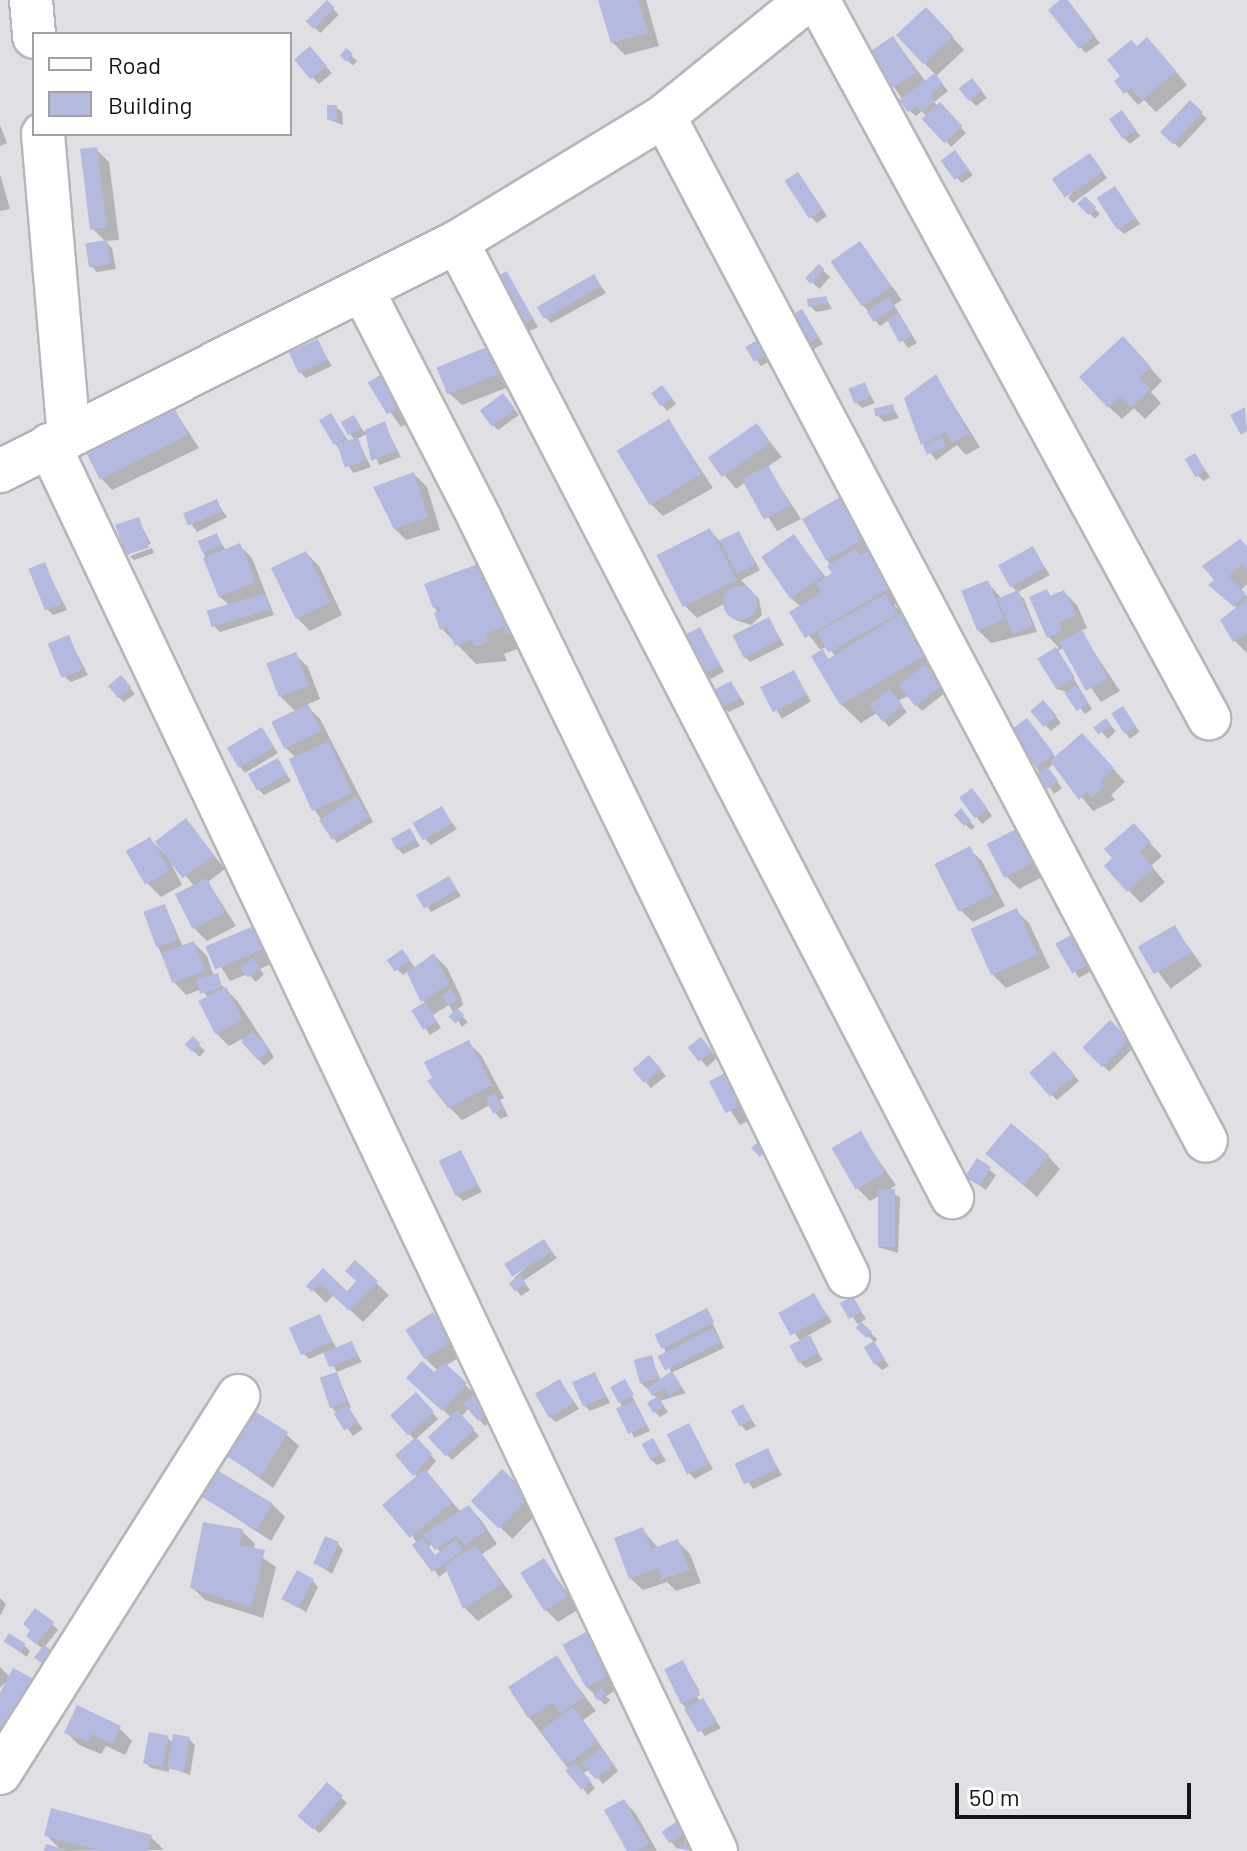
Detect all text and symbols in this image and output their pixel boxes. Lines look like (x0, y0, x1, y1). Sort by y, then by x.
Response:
legend (32, 32, 292, 136)
text: Road (108, 50, 161, 79)
text: Building (108, 90, 192, 119)
scale bar (959, 1767, 1195, 1817)
text: 50 m (969, 1782, 1020, 1811)

